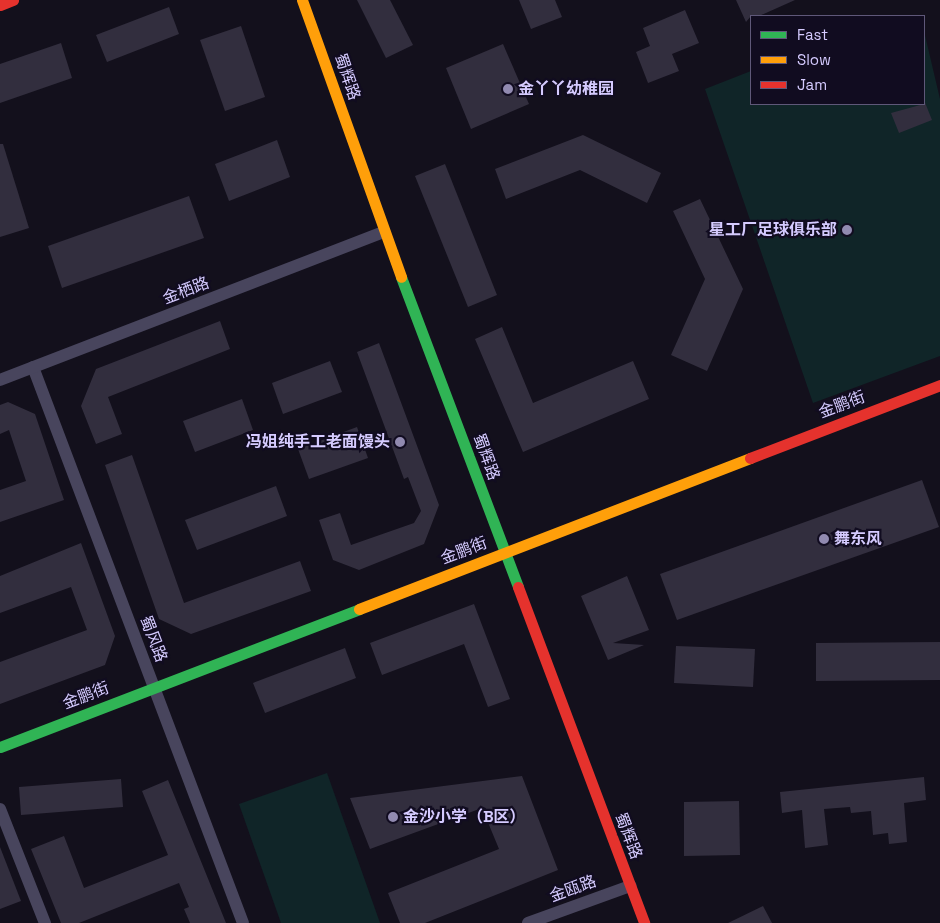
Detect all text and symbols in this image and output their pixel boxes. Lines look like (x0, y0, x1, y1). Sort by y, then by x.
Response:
legend (750, 15, 925, 105)
text: Fast (797, 25, 828, 44)
text: Slow (797, 50, 831, 69)
street label: 蜀辉路 (330, 51, 364, 103)
text: Jam (797, 75, 827, 94)
place label: 金丫丫幼稚园 (518, 79, 614, 99)
marker: 金丫丫幼稚园 (502, 83, 514, 95)
place label: 星工厂足球俱乐部 (709, 220, 837, 240)
marker: 星工厂足球俱乐部 (841, 224, 853, 236)
street label: 金栖路 (160, 273, 212, 309)
street label: 金鹏街 (816, 387, 868, 423)
street label: 蜀辉路 (469, 431, 503, 483)
place label: 冯姐纯手工老面馒头 (246, 432, 390, 452)
marker: 冯姐纯手工老面馒头 (394, 436, 406, 448)
place label: 舞东风 (834, 529, 882, 549)
street label: 金鹏街 (438, 533, 490, 569)
marker: 舞东风 (818, 533, 830, 545)
street label: 蜀风路 (135, 613, 171, 665)
street label: 金鹏街 (60, 678, 112, 714)
place label: 金沙小学（B区） (403, 807, 526, 827)
street label: 蜀辉路 (610, 810, 646, 862)
marker: 金沙小学（B区） (387, 811, 399, 823)
street label: 金瓯路 (547, 872, 599, 906)

